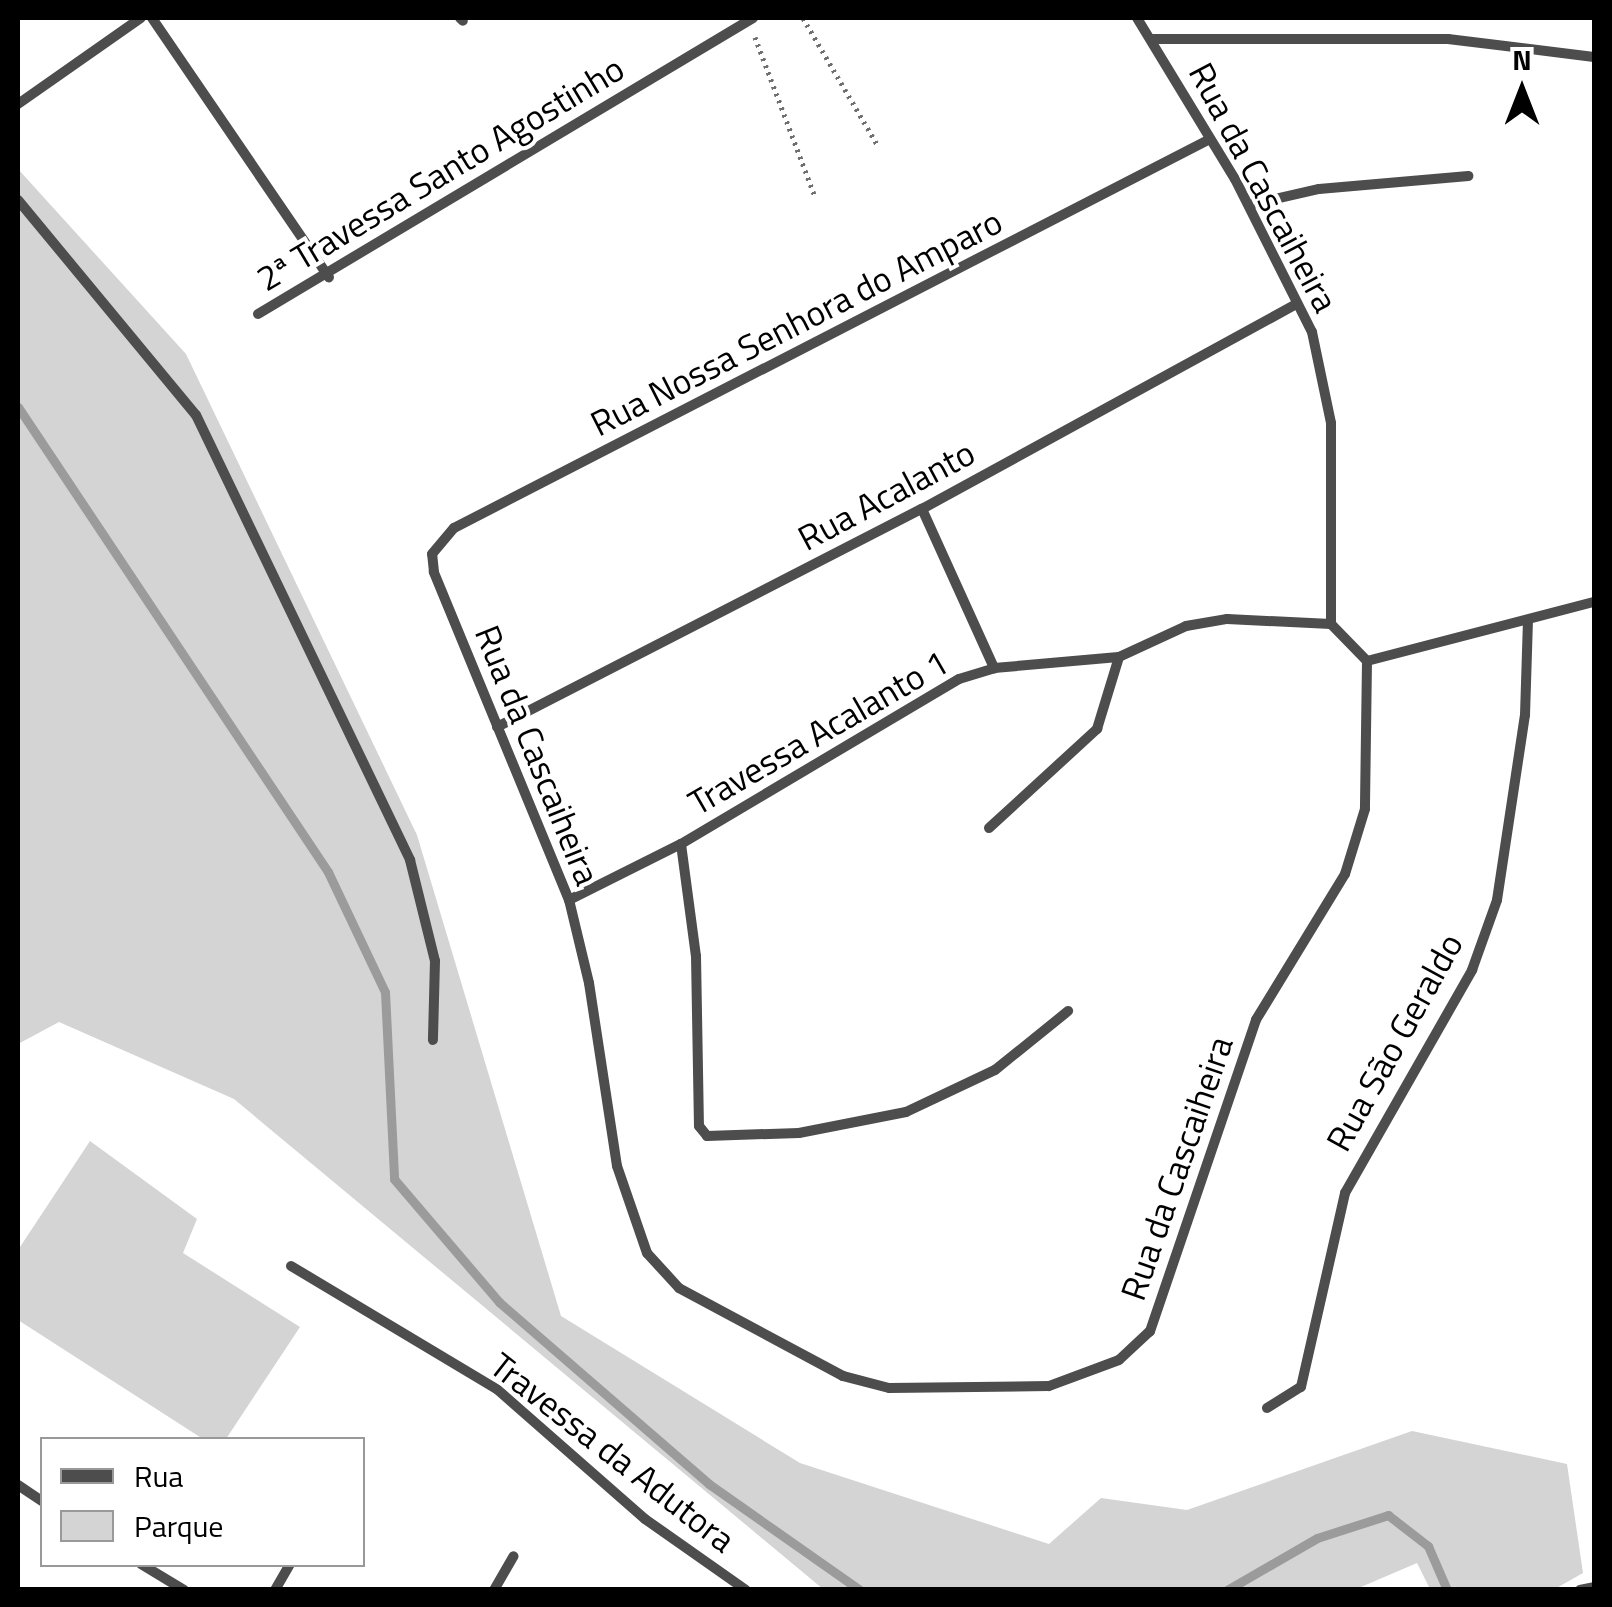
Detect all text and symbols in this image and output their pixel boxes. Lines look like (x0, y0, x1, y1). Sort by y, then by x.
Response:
text: N (1512, 38, 1532, 81)
north arrow (1472, 40, 1572, 140)
street label: 2ª Travessa Santo Agostinho (249, 47, 631, 299)
street label: Rua da Cascaiheira (1181, 55, 1347, 319)
street label: Rua Nossa Senhora do Amparo (583, 200, 1009, 444)
street label: Rua Acalanto (791, 431, 981, 559)
street label: Rua da Cascaiheira (467, 619, 609, 891)
street label: Travessa Acalanto 1 (681, 641, 955, 823)
street label: Rua São Geraldo (1317, 926, 1471, 1158)
street label: Rua da Cascaiheira (1111, 1031, 1241, 1305)
street label: Travessa da Adutora (482, 1343, 744, 1561)
legend (40, 1437, 365, 1567)
text: Rua (134, 1453, 183, 1499)
text: Parque (134, 1503, 224, 1549)

